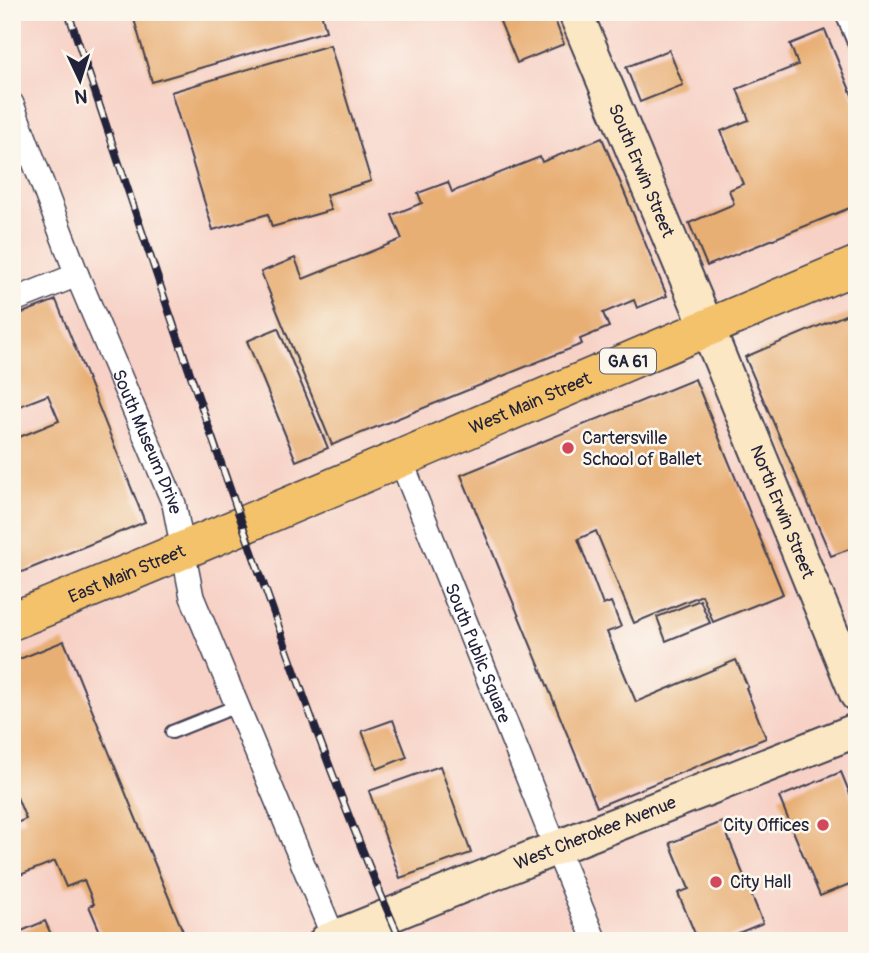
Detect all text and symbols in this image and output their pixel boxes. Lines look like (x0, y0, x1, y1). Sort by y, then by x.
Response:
north arrow (46, 46, 116, 116)
text: N (74, 84, 88, 108)
street label: South Erwin Street (603, 101, 680, 242)
road number: GA 61 (600, 348, 656, 374)
street label: South Museum Drive (106, 366, 187, 516)
street label: West Main Street (466, 367, 596, 440)
place label: Cartersville School of Ballet (582, 427, 702, 471)
marker: Cartersville School of Ballet (560, 440, 576, 456)
street label: North Erwin Street (744, 442, 820, 583)
street label: East Main Street (65, 540, 189, 609)
street label: South Public Square (439, 580, 516, 727)
street label: West Cherokee Avenue (511, 791, 680, 876)
place label: City Offices (723, 814, 809, 837)
marker: City Offices (815, 817, 831, 833)
place label: City Hall (730, 871, 792, 894)
marker: City Hall (708, 874, 724, 890)

